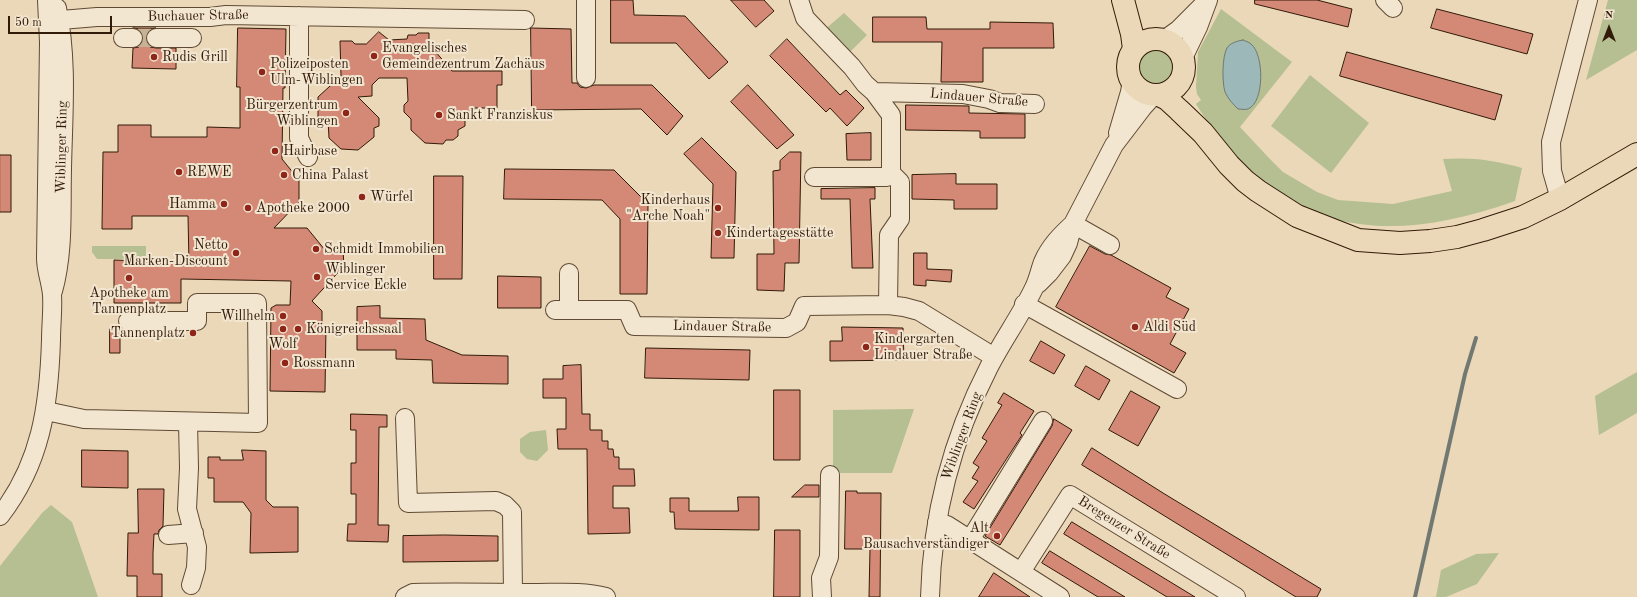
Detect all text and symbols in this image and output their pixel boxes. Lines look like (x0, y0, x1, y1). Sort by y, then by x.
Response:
street label: Buchauer Straße (147, 7, 249, 25)
scale bar (10, 8, 114, 34)
north arrow (1589, 8, 1629, 48)
text: N (1605, 10, 1613, 21)
text: 50 m (15, 17, 42, 29)
place label: Evangelisches Gemeindezentrum Zachäus (382, 40, 545, 72)
place label: Rudis Grill (162, 49, 228, 65)
marker: Evangelisches Gemeindezentrum Zachäus (369, 51, 379, 61)
marker: Rudis Grill (149, 52, 159, 62)
place label: Polizeiposten Ulm-Wiblingen (270, 56, 363, 88)
marker: Polizeiposten Ulm-Wiblingen (257, 67, 267, 77)
street label: Lindauer Straße (929, 85, 1029, 111)
place label: Bürgerzentrum Wiblingen (246, 97, 338, 130)
street label: Wiblinger Ring (53, 100, 71, 194)
place label: Sankt Franziskus (447, 107, 553, 123)
marker: Bürgerzentrum Wiblingen (341, 108, 351, 118)
marker: Sankt Franziskus (434, 110, 444, 120)
place label: Hairbase (283, 143, 337, 159)
marker: Hairbase (270, 146, 280, 156)
place label: REWE (187, 164, 231, 180)
marker: REWE (174, 167, 184, 177)
place label: China Palast (292, 167, 369, 183)
marker: China Palast (279, 170, 289, 180)
place label: Würfel (370, 189, 413, 205)
marker: Würfel (357, 192, 367, 202)
place label: Kinderhaus "Arche Noah" (626, 192, 710, 224)
place label: Hamma (169, 196, 216, 212)
marker: Hamma (219, 199, 229, 209)
place label: Apotheke 2000 (256, 200, 350, 216)
marker: Apotheke 2000 (243, 203, 253, 213)
marker: Kinderhaus "Arche Noah" (713, 203, 723, 213)
place label: Kindertagesstätte (726, 225, 833, 241)
marker: Kindertagesstätte (713, 228, 723, 238)
place label: Netto Marken-Discount (123, 237, 228, 270)
place label: Schmidt Immobilien (324, 241, 445, 257)
marker: Schmidt Immobilien (311, 244, 321, 254)
marker: Netto Marken-Discount (231, 248, 241, 258)
place label: Wiblinger Service Eckle (325, 261, 407, 294)
marker: Wiblinger Service Eckle (312, 272, 322, 282)
marker: Apotheke am Tannenplatz (124, 273, 134, 283)
place label: Apotheke am Tannenplatz (89, 285, 169, 318)
place label: Willhelm (220, 308, 275, 324)
marker: Willhelm (278, 311, 288, 321)
street label: Lindauer Straße (673, 318, 771, 336)
place label: Aldi Süd (1143, 319, 1196, 335)
place label: Königreichssaal (306, 321, 402, 337)
marker: Aldi Süd (1130, 322, 1140, 332)
marker: Wolf (278, 324, 288, 334)
marker: Königreichssaal (293, 324, 303, 334)
place label: Tannenplatz (111, 325, 185, 341)
marker: Tannenplatz (188, 328, 198, 338)
place label: Kindergarten Lindauer Straße (874, 331, 973, 364)
place label: Wolf (269, 336, 297, 352)
marker: Kindergarten Lindauer Straße (861, 342, 871, 352)
place label: Rossmann (293, 355, 355, 371)
marker: Rossmann (280, 358, 290, 368)
street label: Wiblinger Ring (938, 389, 986, 483)
street label: Bregenzer Straße (1075, 493, 1173, 563)
place label: Alt Bausachverständiger (863, 520, 989, 552)
marker: Alt Bausachverständiger (992, 531, 1002, 541)

